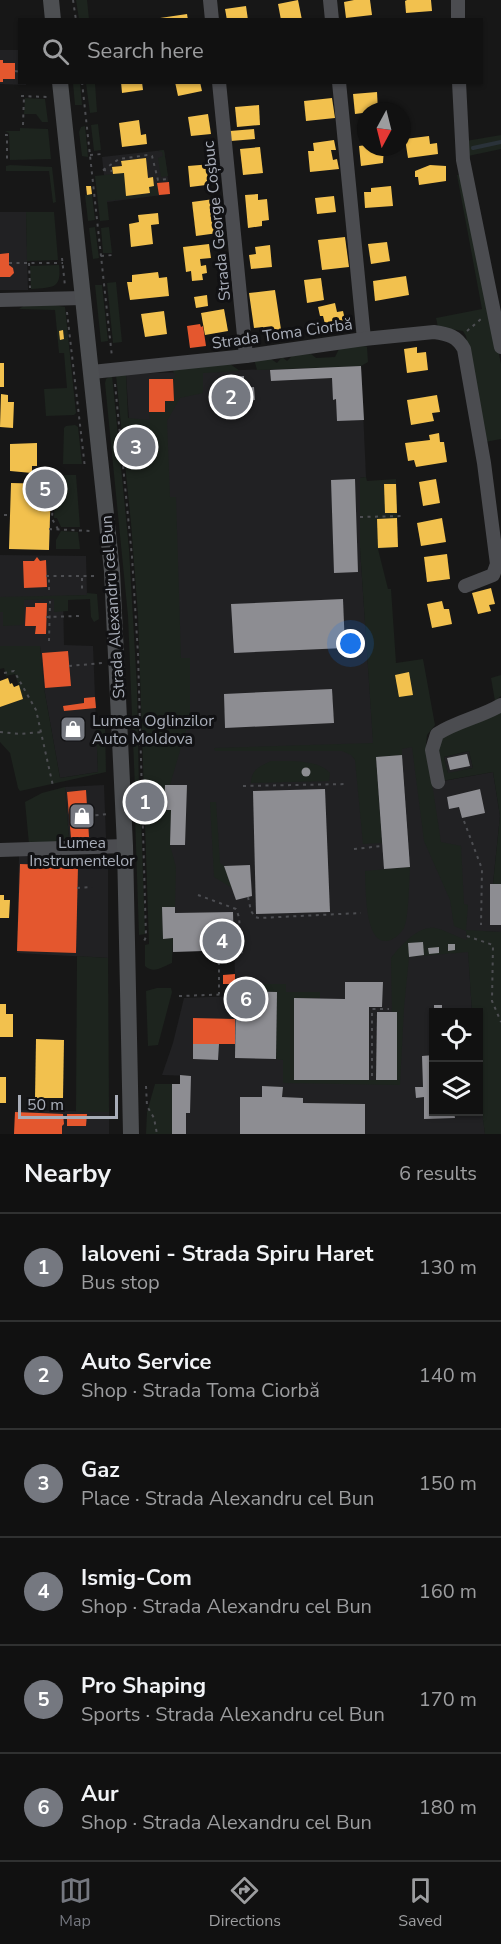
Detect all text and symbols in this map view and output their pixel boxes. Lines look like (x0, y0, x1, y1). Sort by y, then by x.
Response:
search box (18, 18, 483, 84)
icon: search (39, 35, 72, 68)
text: Search here (87, 36, 204, 66)
north arrow (357, 102, 411, 156)
street label: Strada George Coșbuc (198, 139, 236, 302)
street label: Strada Toma Ciorbă (210, 313, 354, 355)
pin: 2 (212, 374, 250, 420)
pin: 3 (116, 424, 156, 470)
pin: 5 (26, 466, 64, 512)
street label: Strada Alexandru cel Bun (96, 515, 130, 699)
your location (336, 629, 365, 658)
place label: Lumea Oglinzilor Auto Moldova (92, 710, 214, 750)
shop icon: Lumea Oglinzilor Auto Moldova (58, 714, 88, 744)
pin: 1 (126, 780, 164, 824)
shop icon: Lumea Instrumentelor (67, 801, 97, 831)
place label: Lumea Instrumentelor (29, 832, 135, 872)
pin: 4 (202, 918, 242, 964)
pin: 6 (226, 976, 266, 1022)
map controls (429, 1008, 483, 1116)
button: locate (429, 1008, 483, 1062)
button: layers (429, 1062, 483, 1116)
scale bar (18, 1092, 118, 1120)
text: 50 m (27, 1094, 64, 1116)
text: Nearby (24, 1156, 111, 1191)
text: 6 results (399, 1160, 477, 1187)
text: Ialoveni - Strada Spiru Haret (81, 1239, 374, 1269)
text: 1 (38, 1254, 50, 1281)
text: 130 m (419, 1254, 477, 1281)
text: Bus stop (81, 1269, 160, 1296)
text: Auto Service (81, 1347, 211, 1377)
text: 2 (38, 1362, 50, 1389)
text: 140 m (419, 1362, 477, 1389)
text: Shop · Strada Toma Ciorbă (81, 1377, 320, 1404)
text: Gaz (81, 1455, 120, 1485)
text: 3 (38, 1470, 50, 1497)
text: 150 m (419, 1470, 477, 1497)
text: Place · Strada Alexandru cel Bun (81, 1485, 374, 1512)
text: Ismig-Com (81, 1563, 192, 1593)
text: 4 (38, 1578, 50, 1605)
text: 160 m (419, 1578, 477, 1605)
text: Shop · Strada Alexandru cel Bun (81, 1593, 372, 1620)
text: Pro Shaping (81, 1671, 206, 1701)
text: 5 (38, 1686, 50, 1713)
text: 170 m (419, 1686, 477, 1713)
text: Sports · Strada Alexandru cel Bun (81, 1701, 385, 1728)
text: Aur (81, 1779, 119, 1809)
text: 6 (38, 1794, 50, 1821)
text: 180 m (419, 1794, 477, 1821)
text: Shop · Strada Alexandru cel Bun (81, 1809, 372, 1836)
tab: Map (59, 1874, 92, 1932)
tab: Directions (209, 1874, 281, 1932)
tab: Saved (398, 1874, 442, 1932)

